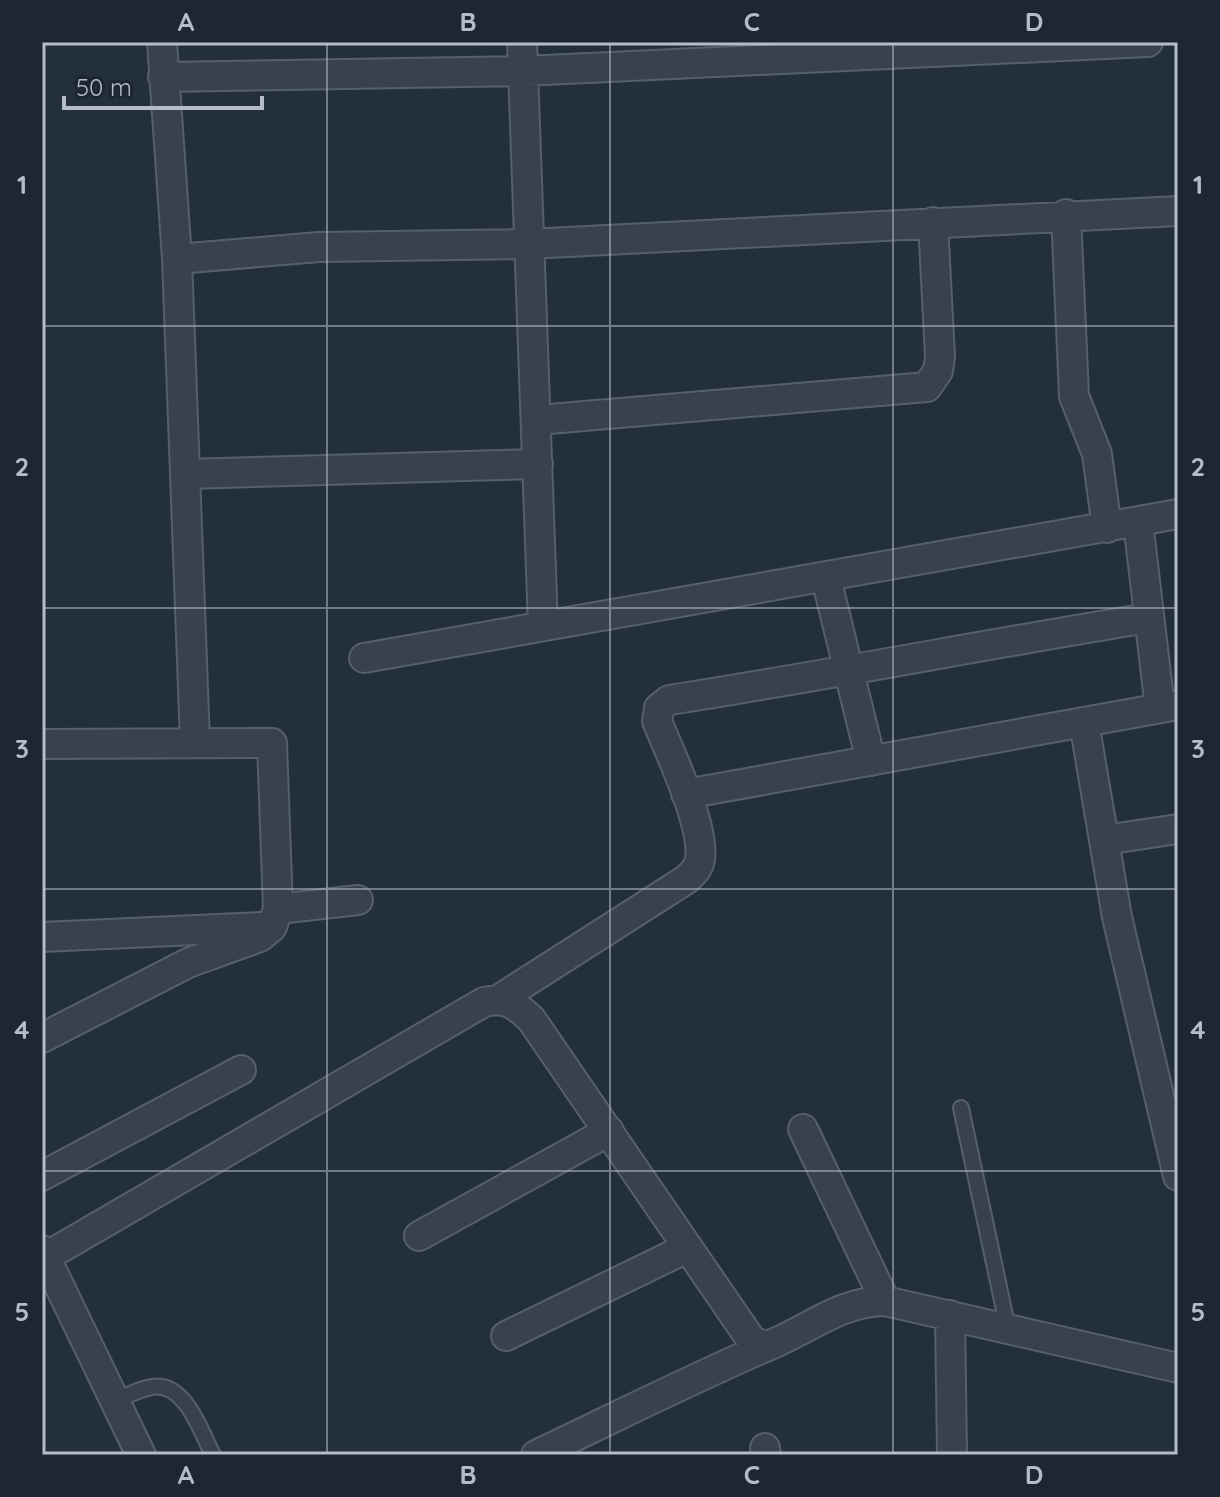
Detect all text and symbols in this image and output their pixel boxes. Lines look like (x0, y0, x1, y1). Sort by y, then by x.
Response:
text: A (178, 5, 195, 38)
text: B (459, 5, 477, 38)
text: C (744, 5, 760, 38)
text: D (1025, 5, 1043, 38)
scale bar (64, 60, 262, 110)
text: 50 m (76, 72, 132, 102)
text: 1 (17, 168, 27, 201)
text: 1 (1193, 168, 1203, 201)
text: 2 (15, 450, 29, 483)
text: 2 (1191, 450, 1205, 483)
text: 3 (15, 732, 29, 765)
text: 3 (1191, 732, 1205, 765)
text: 4 (14, 1013, 30, 1046)
text: 4 (1190, 1013, 1206, 1046)
text: 5 (15, 1295, 29, 1328)
text: 5 (1191, 1295, 1205, 1328)
text: A (178, 1458, 195, 1491)
text: B (459, 1458, 477, 1491)
text: C (744, 1458, 760, 1491)
text: D (1025, 1458, 1043, 1491)

